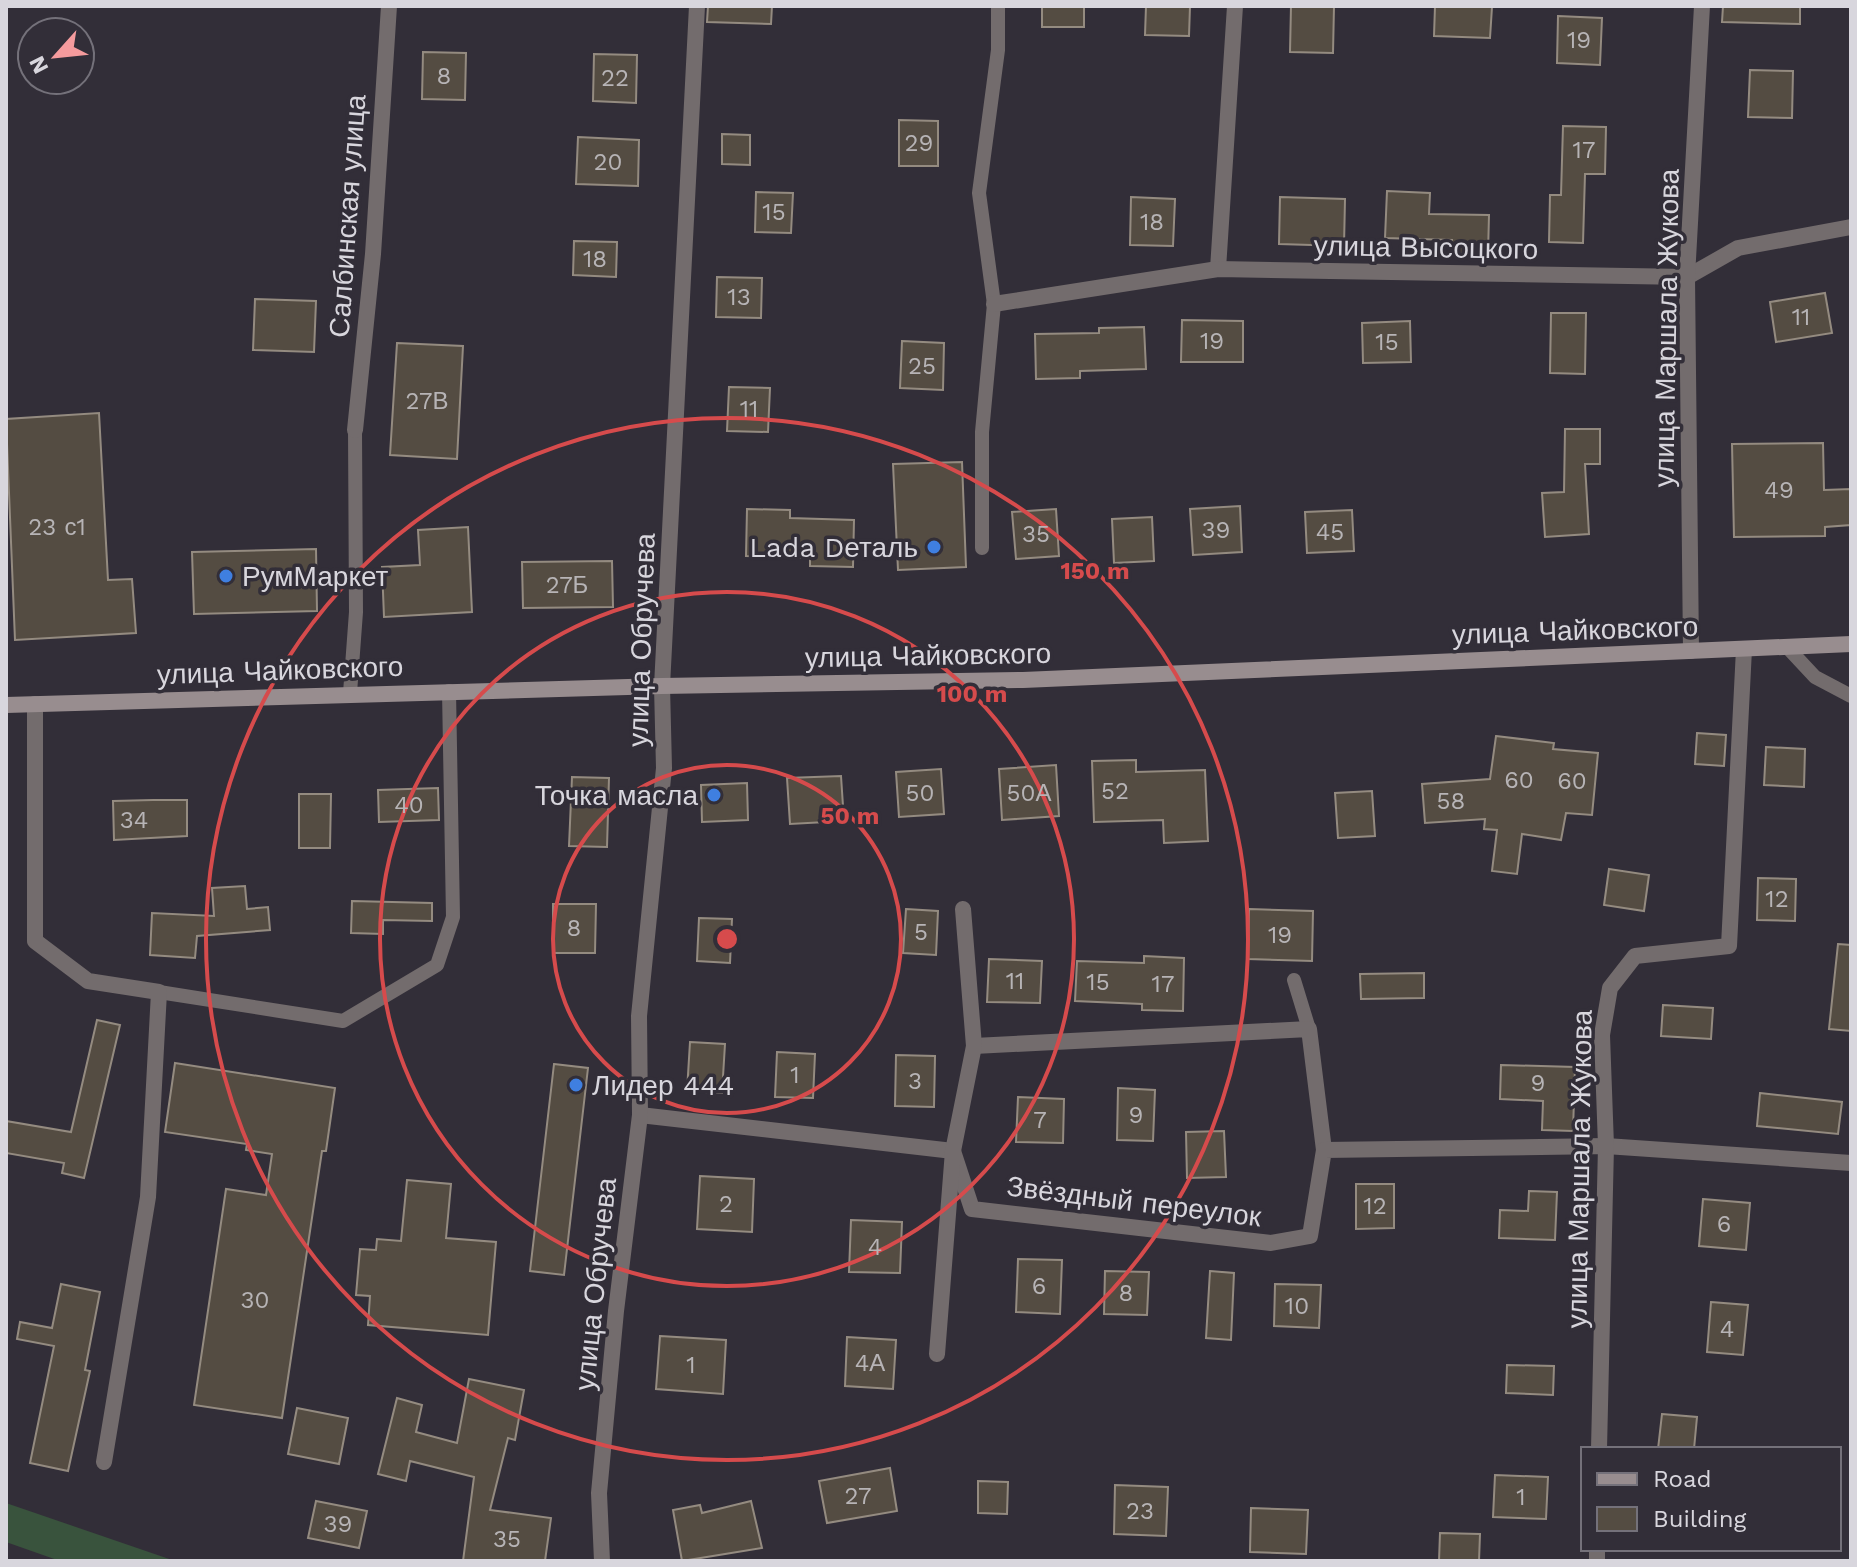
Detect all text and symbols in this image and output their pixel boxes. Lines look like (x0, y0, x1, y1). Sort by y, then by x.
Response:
north arrow (16, 16, 96, 96)
house number: 19 (1567, 26, 1591, 54)
text: N (24, 52, 53, 78)
house number: 8 (437, 62, 451, 90)
house number: 22 (601, 64, 629, 92)
street label: Салбинская улица (323, 93, 372, 339)
house number: 29 (905, 129, 933, 157)
house number: 17 (1573, 136, 1595, 164)
house number: 20 (594, 148, 622, 176)
street label: улица Маршала Жукова (1647, 168, 1686, 488)
house number: 15 (762, 198, 786, 226)
house number: 18 (1140, 208, 1164, 236)
street label: улица Высоцкого (1313, 229, 1539, 266)
house number: 18 (583, 245, 607, 273)
house number: 13 (727, 283, 751, 311)
house number: 11 (1792, 303, 1810, 331)
house number: 19 (1200, 327, 1224, 355)
house number: 15 (1375, 328, 1399, 356)
house number: 25 (908, 352, 936, 380)
house number: 27В (406, 387, 448, 415)
house number: 11 (740, 395, 758, 423)
house number: 49 (1764, 476, 1794, 504)
house number: 23 с1 (28, 513, 86, 541)
house number: 39 (1202, 516, 1230, 544)
house number: 45 (1316, 518, 1344, 546)
house number: 35 (1022, 520, 1050, 548)
place label: Lada Dеталь (749, 531, 918, 564)
street label: улица Обручева (621, 532, 662, 747)
marker: Lada Dеталь (925, 538, 943, 556)
text: 150 m (1060, 557, 1130, 585)
place label: РумМаркет (242, 560, 389, 593)
marker: РумМаркет (217, 567, 235, 585)
house number: 27Б (546, 571, 588, 599)
street label: улица Чайковского (1451, 610, 1699, 651)
street label: улица Чайковского (805, 637, 1051, 674)
street label: улица Чайковского (156, 650, 404, 691)
text: 100 m (937, 680, 1007, 708)
house number: 60 (1504, 766, 1534, 794)
house number: 60 (1557, 767, 1587, 795)
house number: 52 (1101, 777, 1129, 805)
place label: Точка масла (535, 779, 698, 812)
house number: 50 (906, 779, 934, 807)
house number: 50А (1007, 779, 1051, 807)
marker: Точка масла (705, 786, 723, 804)
house number: 58 (1437, 787, 1465, 815)
house number: 40 (394, 791, 424, 819)
text: 50 m (821, 802, 879, 830)
house number: 34 (120, 806, 148, 834)
house number: 12 (1765, 885, 1789, 913)
house number: 8 (567, 914, 581, 942)
house number: 5 (914, 918, 928, 946)
house number: 19 (1268, 921, 1292, 949)
centre of rings (713, 925, 741, 953)
house number: 11 (1006, 967, 1024, 995)
house number: 15 (1086, 968, 1110, 996)
house number: 17 (1152, 970, 1174, 998)
street label: улица Маршала Жукова (1560, 1009, 1599, 1329)
house number: 1 (790, 1061, 800, 1089)
house number: 3 (908, 1067, 922, 1095)
place label: Лидер 444 (592, 1069, 734, 1102)
house number: 9 (1531, 1069, 1545, 1097)
marker: Лидер 444 (567, 1076, 585, 1094)
house number: 9 (1129, 1101, 1143, 1129)
house number: 7 (1033, 1106, 1047, 1134)
street label: Звёздный переулок (1005, 1170, 1264, 1234)
street label: улица Обручева (568, 1176, 623, 1392)
house number: 2 (719, 1190, 733, 1218)
house number: 12 (1363, 1192, 1387, 1220)
house number: 6 (1717, 1210, 1731, 1238)
house number: 4 (868, 1233, 882, 1261)
house number: 6 (1032, 1272, 1046, 1300)
house number: 8 (1119, 1279, 1133, 1307)
house number: 30 (241, 1286, 269, 1314)
house number: 10 (1285, 1292, 1309, 1320)
house number: 4 (1720, 1315, 1734, 1343)
house number: 4А (855, 1349, 885, 1377)
house number: 1 (686, 1351, 696, 1379)
legend (1581, 1447, 1841, 1551)
text: Road (1653, 1465, 1712, 1493)
house number: 27 (845, 1482, 871, 1510)
house number: 1 (1516, 1483, 1526, 1511)
house number: 23 (1126, 1497, 1154, 1525)
text: Building (1653, 1505, 1746, 1533)
house number: 39 (324, 1510, 352, 1538)
house number: 35 (493, 1525, 521, 1553)

